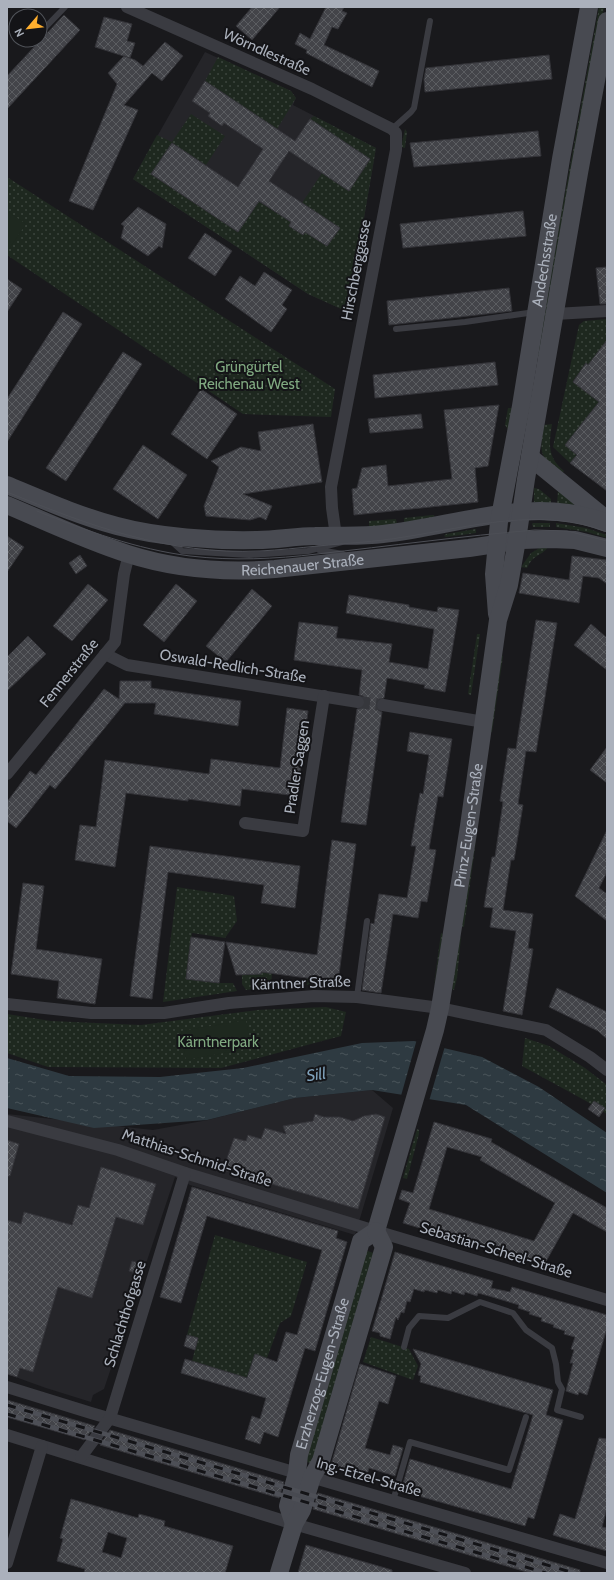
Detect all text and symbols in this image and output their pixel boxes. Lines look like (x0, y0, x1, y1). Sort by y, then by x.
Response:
north arrow (8, 8, 48, 48)
street label: Wörndlestraße (220, 25, 314, 79)
text: N (11, 26, 27, 39)
street label: Andechsstraße (528, 212, 561, 308)
street label: Hirschberggasse (337, 218, 375, 322)
park label: Grüngürtel Reichenau West (198, 358, 300, 393)
street label: Reichenauer Straße (241, 550, 365, 579)
street label: Fennerstraße (36, 635, 102, 711)
street label: Oswald-Redlich-Straße (158, 646, 308, 687)
street label: Pradler Saggen (281, 719, 313, 815)
street label: Prinz-Eugen-Straße (450, 762, 487, 889)
street label: Kärntner Straße (251, 972, 351, 994)
park label: Kärntnerpark (177, 1033, 259, 1051)
water label: Sill (305, 1064, 327, 1085)
street label: Matthias-Schmid-Straße (120, 1125, 274, 1191)
street label: Sebastian-Scheel-Straße (418, 1218, 575, 1282)
street label: Schlachthofgasse (100, 1258, 150, 1369)
street label: Erzherzog-Eugen-Straße (292, 1295, 353, 1452)
street label: Ing.-Etzel-Straße (315, 1453, 424, 1501)

